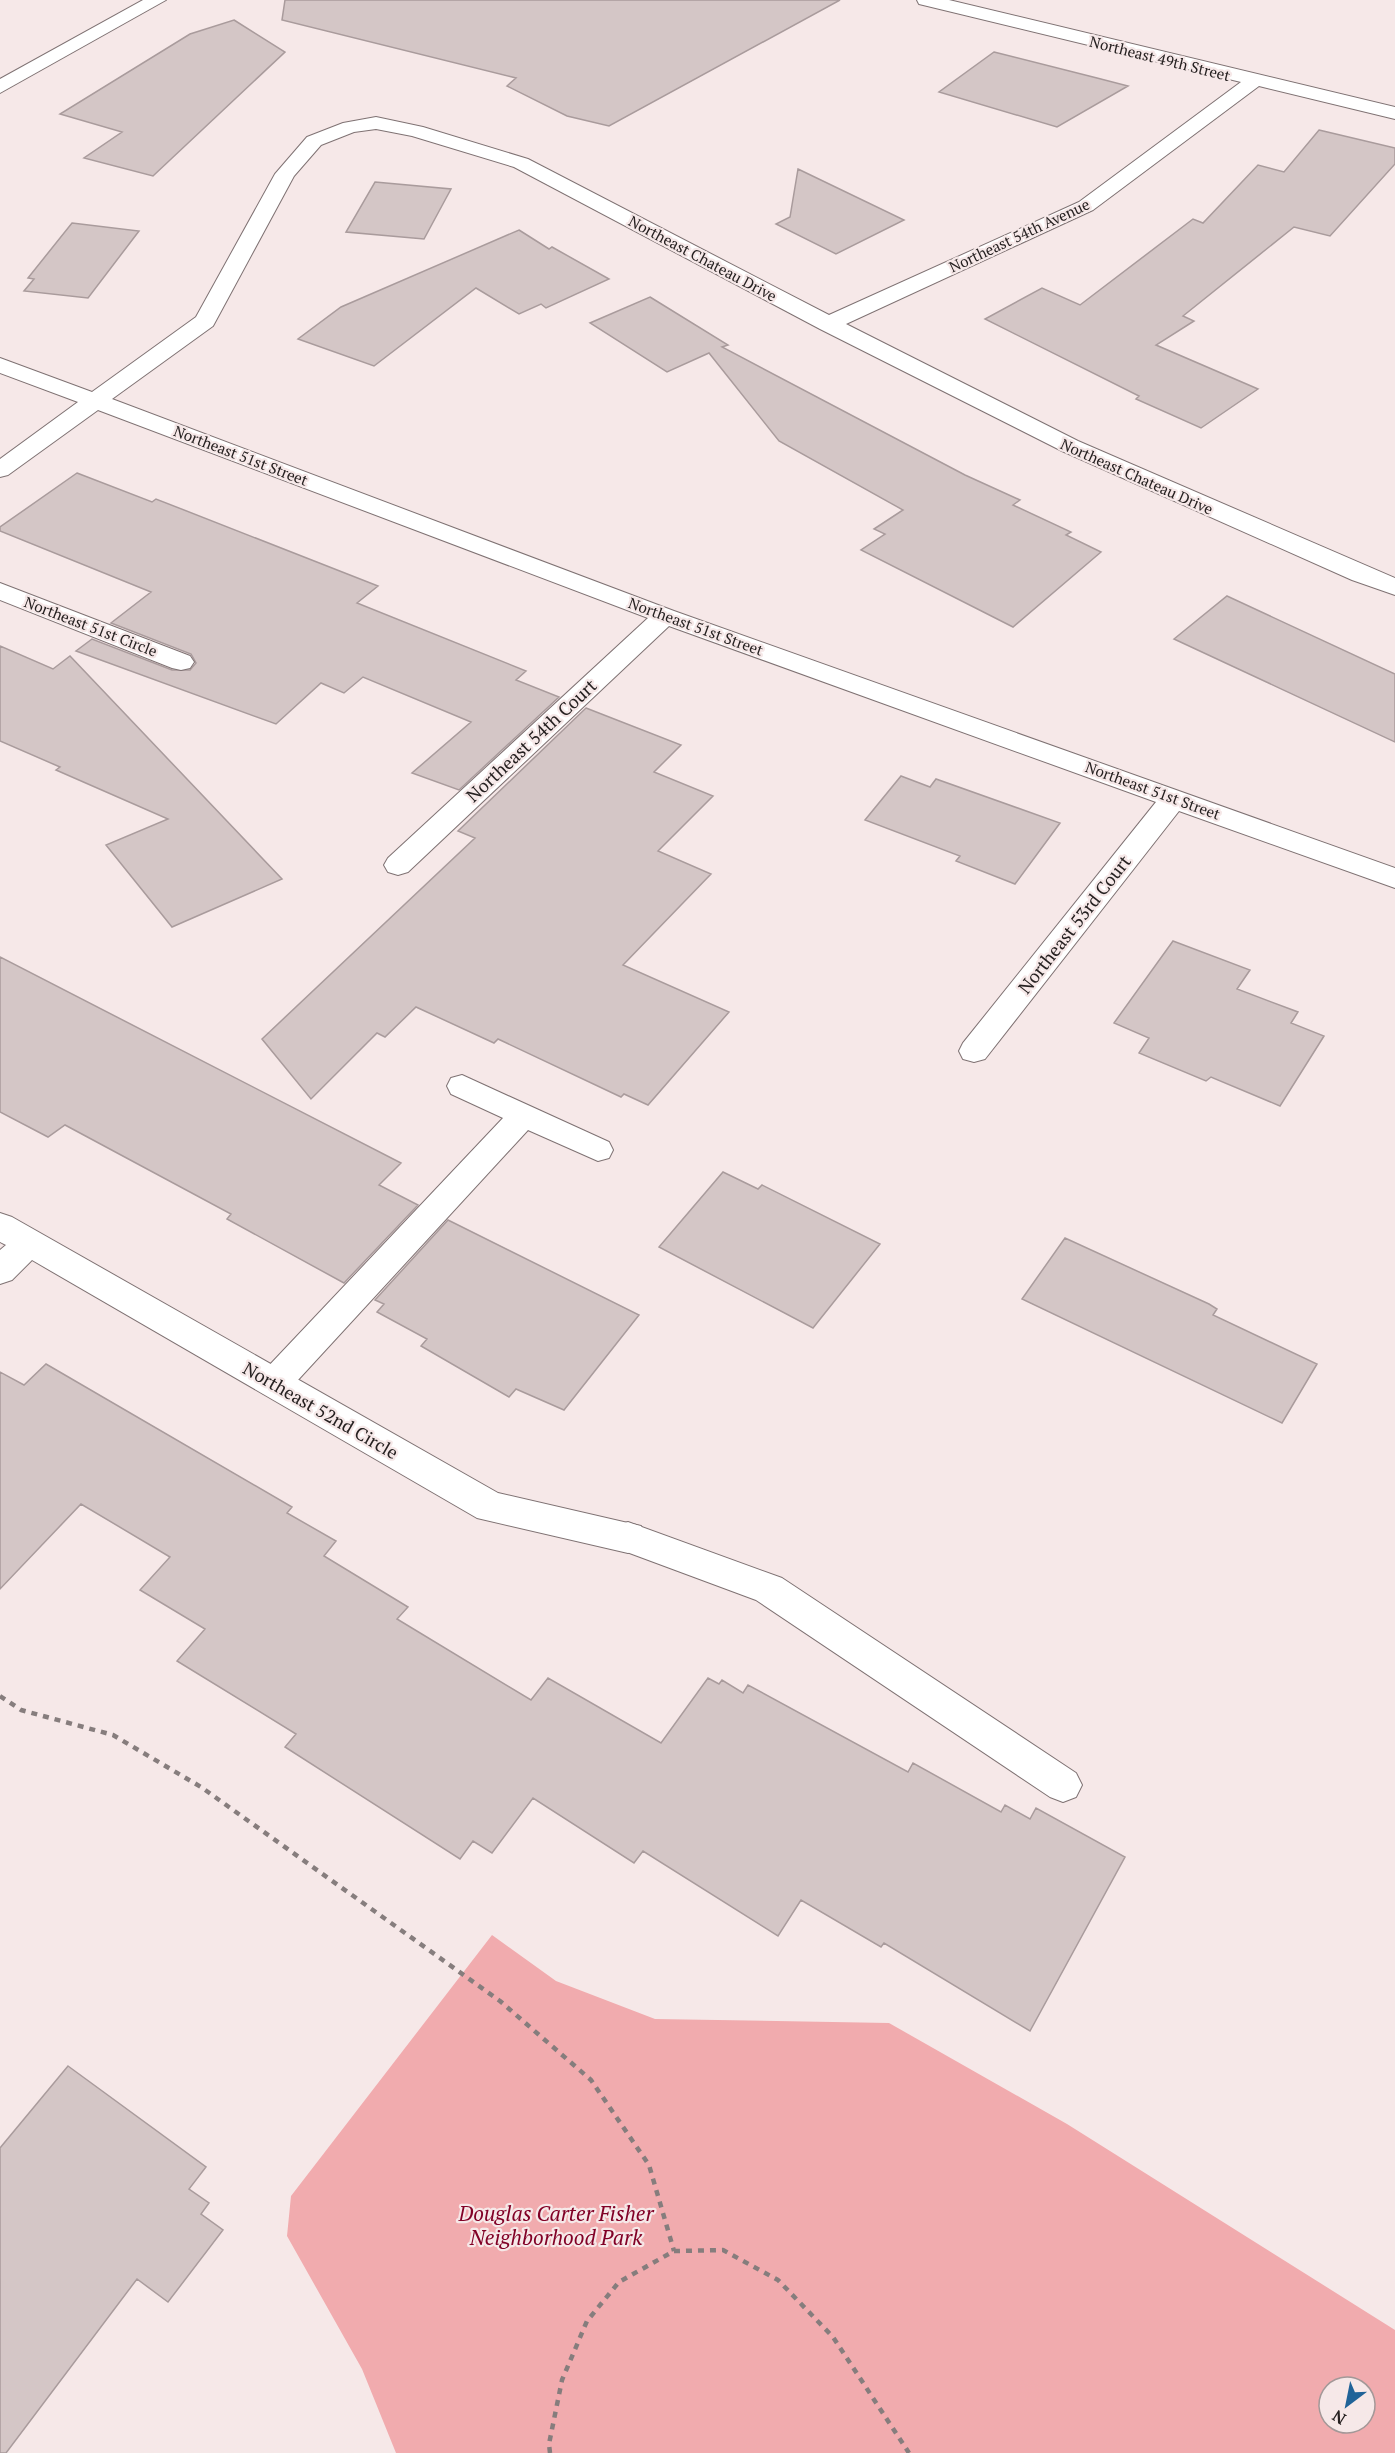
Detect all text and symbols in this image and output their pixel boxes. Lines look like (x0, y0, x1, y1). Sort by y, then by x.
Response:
street label: Northeast 49th Street (1088, 31, 1233, 85)
street label: Northeast 54th Avenue (945, 194, 1093, 276)
street label: Northeast Chateau Drive (625, 210, 781, 306)
street label: Northeast 51st Street (171, 420, 311, 490)
street label: Northeast Chateau Drive (1058, 433, 1216, 519)
street label: Northeast 51st Circle (22, 591, 160, 661)
street label: Northeast 51st Street (626, 592, 767, 660)
street label: Northeast 54th Court (461, 673, 602, 807)
street label: Northeast 51st Street (1083, 756, 1224, 824)
street label: Northeast 53rd Court (1012, 849, 1136, 998)
street label: Northeast 52nd Circle (239, 1356, 403, 1464)
park label: Douglas Carter Fisher Neighborhood Park (458, 2199, 654, 2251)
north arrow (1317, 2375, 1377, 2435)
text: N (1328, 2405, 1350, 2430)

